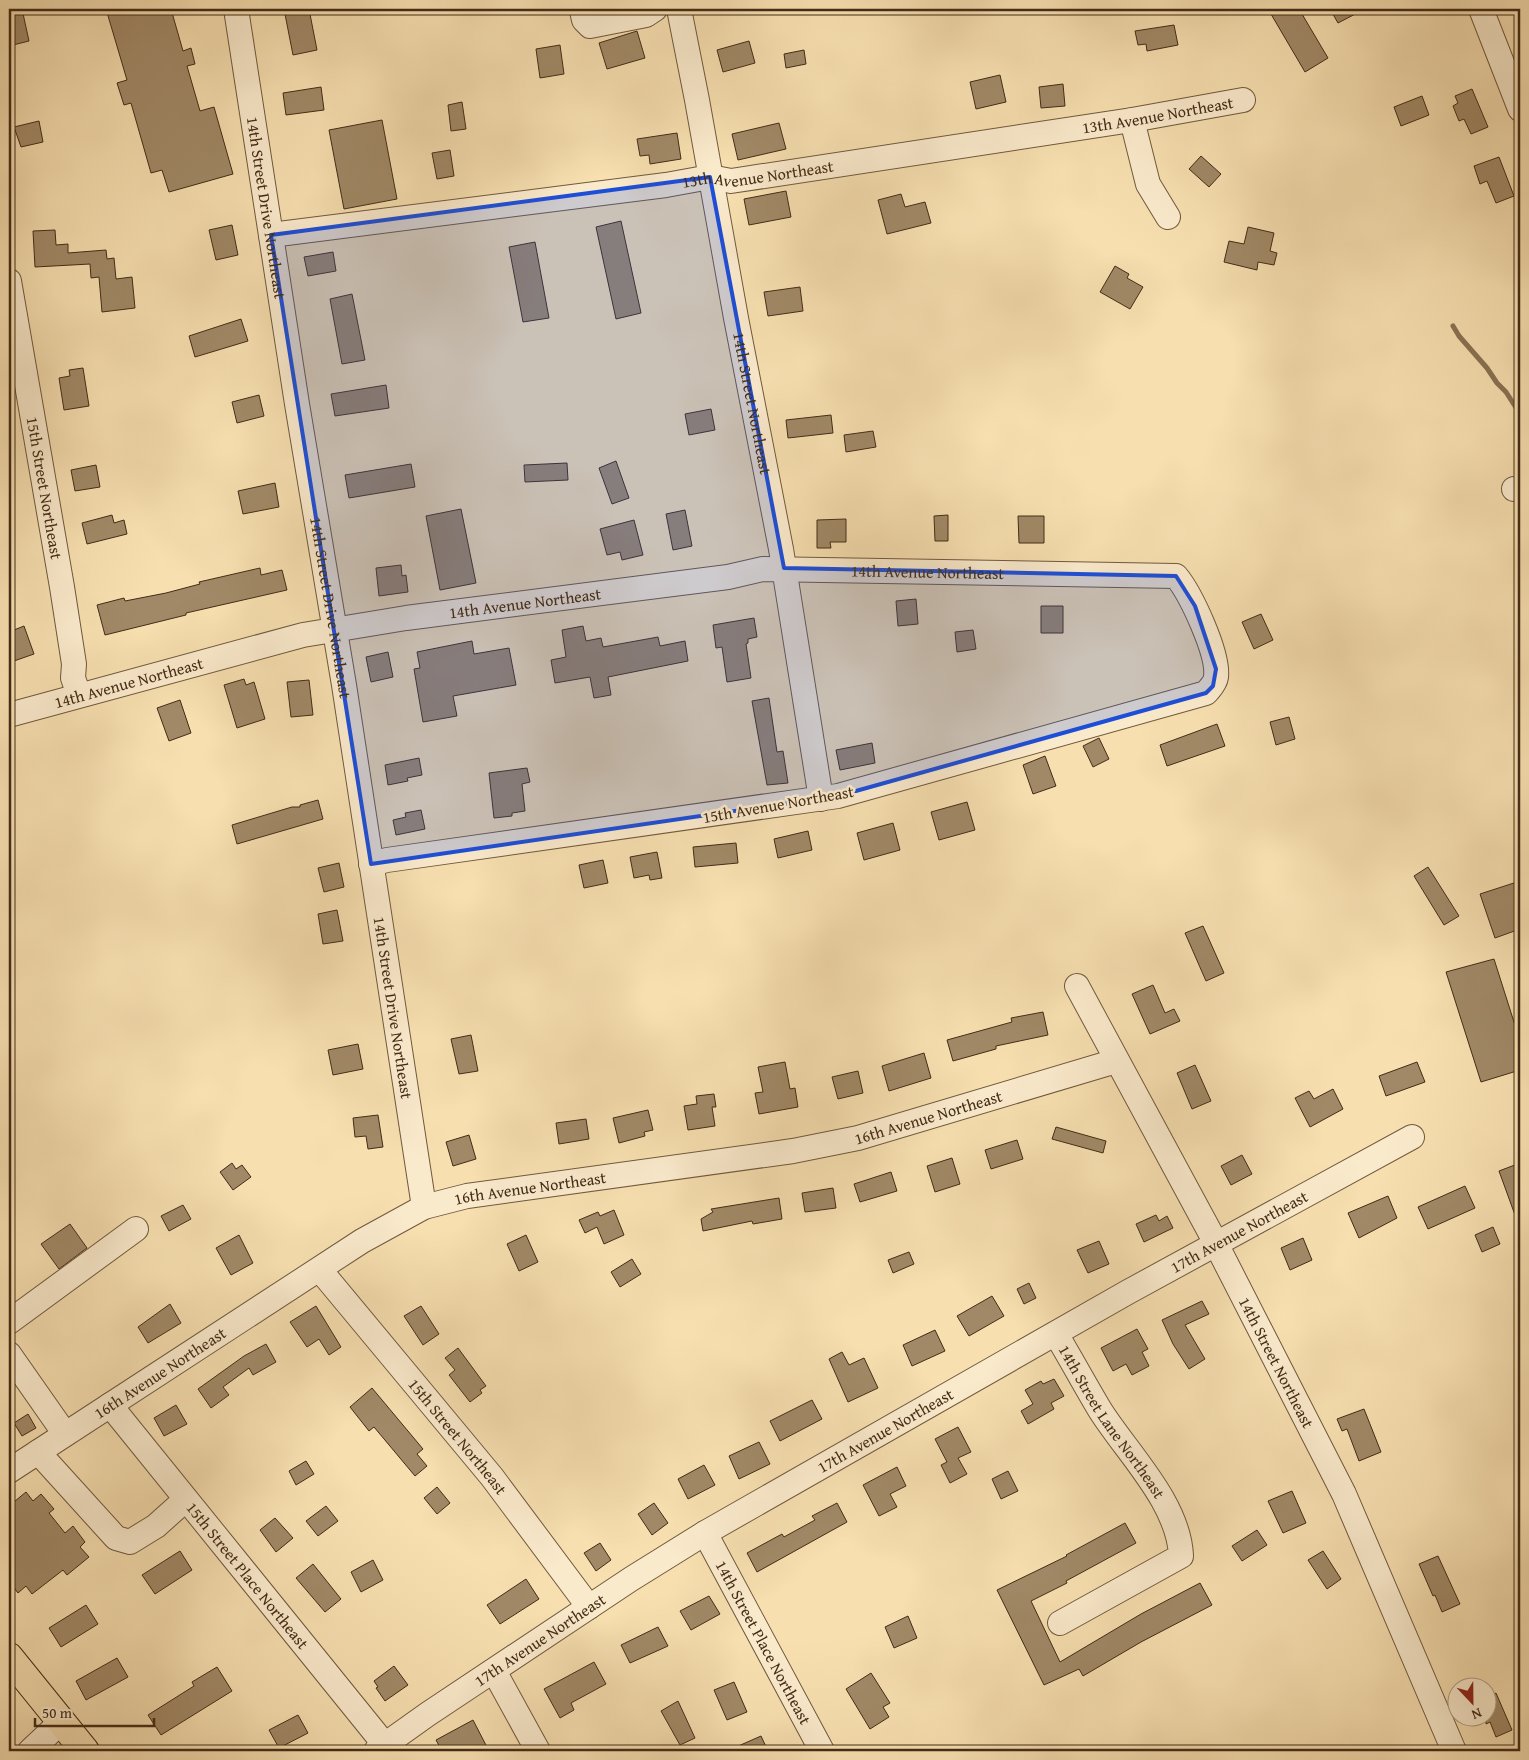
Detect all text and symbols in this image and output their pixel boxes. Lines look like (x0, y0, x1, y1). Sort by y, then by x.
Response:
street label: 13th Avenue Northeast (1080, 90, 1236, 139)
street label: 14th Street Drive Northeast (241, 115, 293, 301)
street label: 13th Avenue Northeast (680, 154, 835, 194)
street label: 14th Street Northeast (727, 330, 778, 477)
street label: 15th Street Northeast (21, 415, 69, 562)
street label: 14th Street Drive Northeast (304, 515, 358, 700)
street label: 14th Avenue Northeast (851, 558, 1005, 585)
street label: 14th Avenue Northeast (447, 581, 603, 624)
street label: 14th Avenue Northeast (52, 651, 206, 714)
street label: 15th Avenue Northeast (700, 779, 856, 829)
street label: 14th Street Drive Northeast (368, 915, 419, 1101)
street label: 16th Avenue Northeast (851, 1084, 1005, 1150)
street label: 16th Avenue Northeast (451, 1165, 608, 1211)
street label: 17th Avenue Northeast (1166, 1184, 1312, 1279)
street label: 14th Street Northeast (1233, 1292, 1320, 1432)
street label: 16th Avenue Northeast (89, 1321, 231, 1425)
street label: 14th Street Lane Northeast (1053, 1340, 1172, 1503)
street label: 15th Street Northeast (403, 1373, 513, 1500)
street label: 17th Avenue Northeast (813, 1382, 958, 1479)
street label: 15th Street Place Northeast (181, 1496, 315, 1654)
street label: 14th Street Place Northeast (710, 1556, 818, 1729)
street label: 17th Avenue Northeast (469, 1587, 610, 1692)
north arrow (1446, 1678, 1496, 1728)
scale bar (35, 1695, 154, 1727)
text: 50 m (42, 1702, 73, 1723)
text: N (1468, 1703, 1485, 1725)

